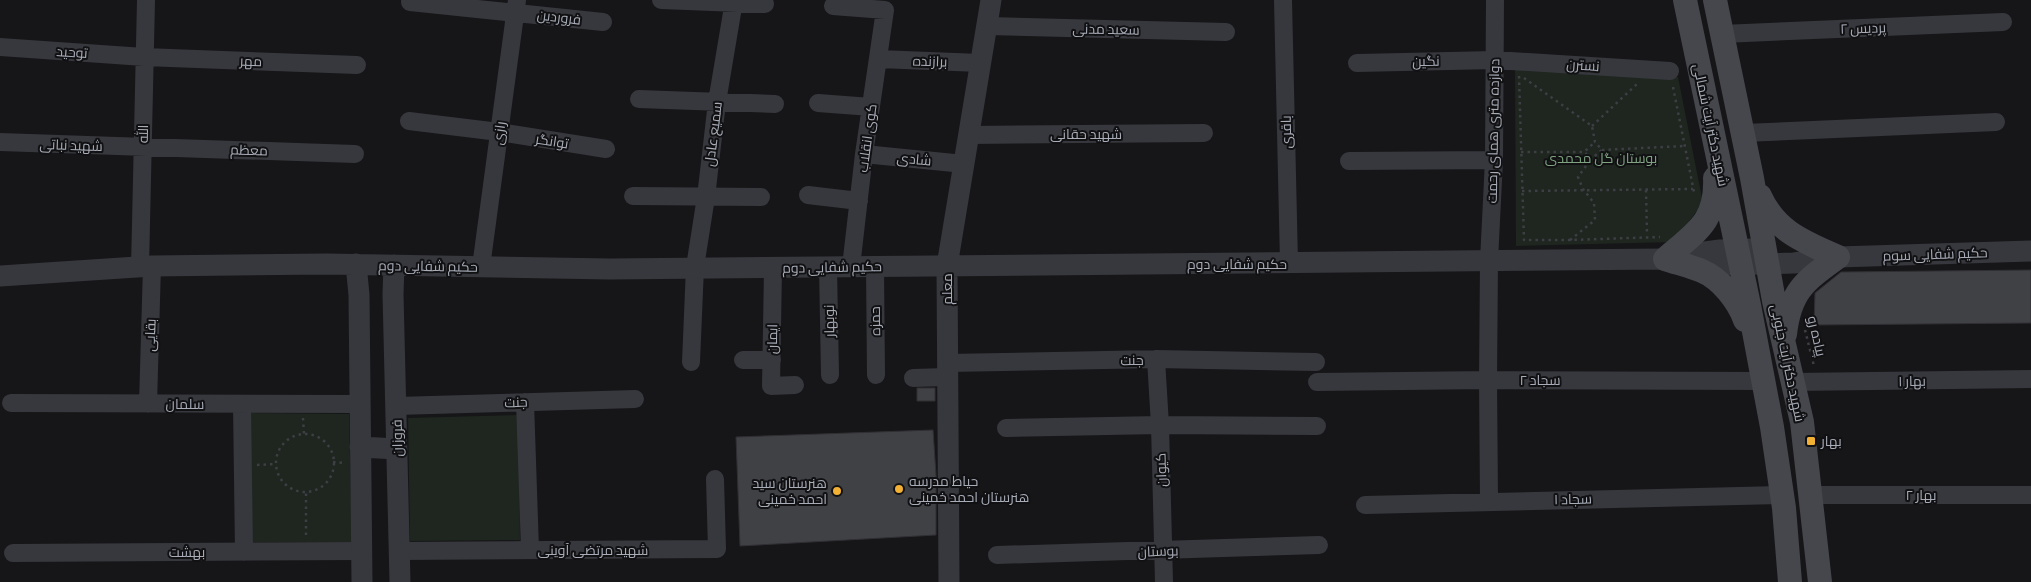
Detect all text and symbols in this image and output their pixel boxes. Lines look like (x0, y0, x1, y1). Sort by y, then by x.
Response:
street label: فروردین (536, 5, 582, 31)
street label: پردیس ۲ (1840, 18, 1887, 40)
street label: سعید مدنی (1072, 19, 1140, 41)
street label: توحید (56, 42, 88, 64)
street label: برازنده (912, 51, 948, 73)
street label: مهر (238, 52, 263, 72)
street label: نگین (1412, 52, 1440, 72)
street label: نسترن (1566, 55, 1600, 77)
street label: دوازده متری همای رحمت (1483, 59, 1505, 204)
street label: شهید دکتر آیت شمالی (1687, 62, 1733, 188)
street label: سمیع عادل (700, 100, 728, 168)
street label: کوی انقلاب (853, 103, 883, 174)
street label: باقری (1277, 115, 1297, 149)
street label: رازی (488, 120, 512, 146)
street label: الله (134, 125, 154, 143)
street label: شهید حقانی (1050, 125, 1122, 145)
street label: توانگر (533, 129, 570, 155)
street label: شهید نباتی (39, 135, 103, 157)
street label: معظم (230, 140, 268, 162)
street label: شادی (896, 149, 932, 171)
park label: بوستان گل محمدی (1545, 149, 1657, 169)
street label: حکیم شفایی سوم (1882, 243, 1988, 267)
street label: حکیم شفایی دوم (1187, 255, 1287, 275)
street label: حکیم شفایی دوم (378, 256, 478, 278)
street label: حکیم شفایی دوم (782, 257, 882, 279)
street label: معلم (938, 273, 958, 305)
street label: شهید دکتر آیت جنوبی (1765, 303, 1809, 424)
street label: نوبهار (820, 304, 840, 338)
street label: حمزه (866, 306, 886, 336)
street label: پیاده رو (1802, 314, 1830, 359)
street label: بقایی (140, 318, 162, 352)
street label: ایمان (763, 324, 783, 354)
street label: جنت (1120, 351, 1144, 371)
street label: سجاد ۲ (1519, 371, 1561, 391)
street label: بهار ۱ (1898, 372, 1926, 392)
street label: جنت (504, 393, 528, 413)
street label: سلمان (166, 395, 204, 415)
street label: فروزان (388, 419, 408, 457)
place label: بهار (1820, 432, 1842, 452)
marker: بهار (1805, 435, 1817, 447)
street label: کیوان (1151, 453, 1173, 487)
place label: حیاط مدرسه هنرستان احمد خمینی (909, 472, 1030, 508)
place label: هنرستان سید احمد خمینی (752, 474, 827, 510)
marker: حیاط مدرسه هنرستان احمد خمینی (893, 483, 905, 495)
marker: هنرستان سید احمد خمینی (831, 485, 843, 497)
street label: بهار ۲ (1906, 486, 1936, 506)
street label: سجاد ۱ (1554, 490, 1592, 510)
street label: شهید مرتضی آوینی (538, 541, 648, 561)
street label: بوستان (1137, 541, 1179, 563)
street label: بهشت (169, 543, 205, 563)

